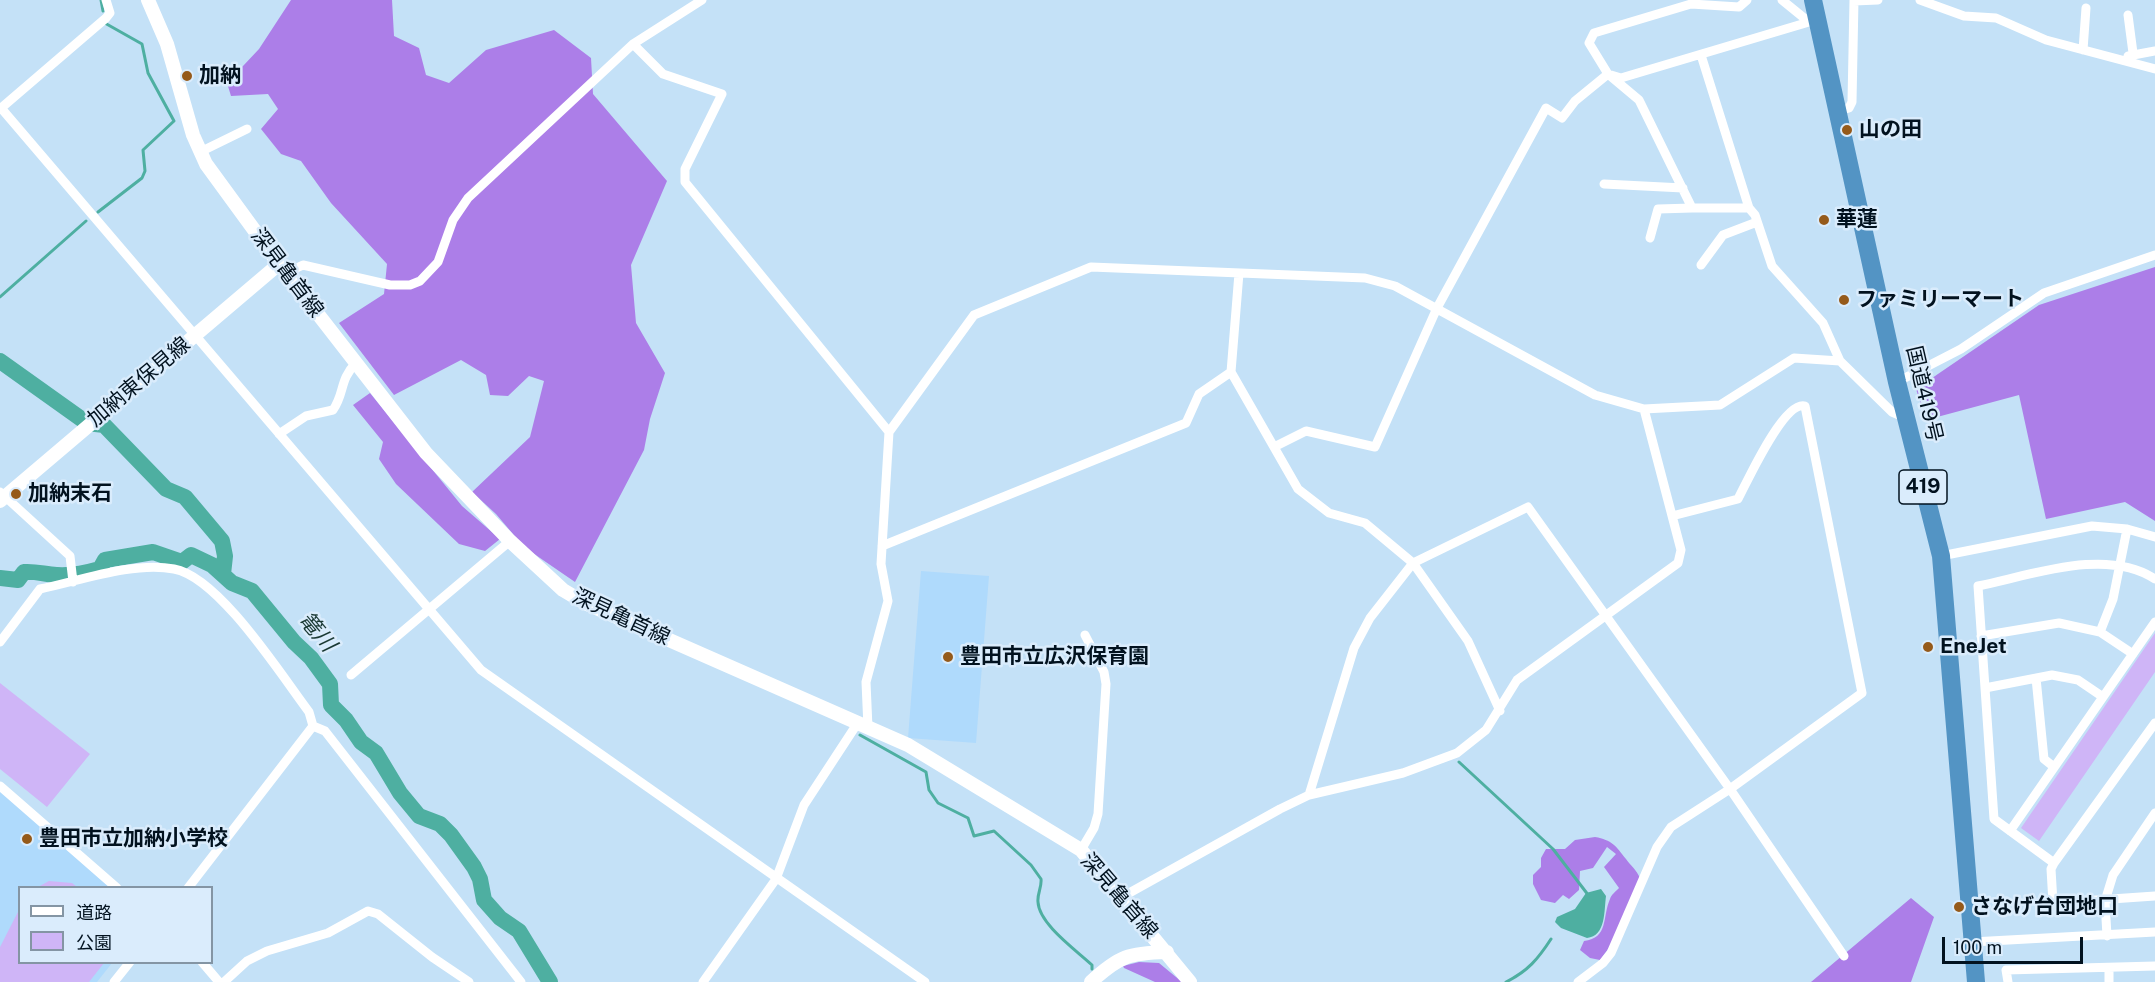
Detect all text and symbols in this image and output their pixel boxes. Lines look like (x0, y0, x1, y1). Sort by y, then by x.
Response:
place label: 加納 (199, 63, 241, 89)
marker: 加納 (180, 69, 194, 83)
place label: 山の田 (1859, 117, 1922, 143)
marker: 山の田 (1840, 123, 1854, 137)
place label: 華蓮 (1836, 207, 1878, 233)
marker: 華蓮 (1817, 213, 1831, 227)
street label: 深見亀首線 (245, 223, 329, 323)
place label: ファミリーマート (1856, 287, 2024, 313)
marker: ファミリーマート (1837, 293, 1851, 307)
street label: 加納東保見線 (83, 332, 195, 432)
street label: 国道419号 (1901, 343, 1947, 445)
road number: 419 (1899, 470, 1947, 504)
place label: 加納末石 (28, 481, 112, 507)
marker: 加納末石 (9, 487, 23, 501)
street label: 深見亀首線 (568, 583, 674, 651)
water label: 篭川 (293, 607, 341, 657)
place label: EneJet (1940, 634, 2007, 660)
marker: EneJet (1921, 640, 1935, 654)
place label: 豊田市立広沢保育園 (960, 644, 1149, 670)
marker: 豊田市立広沢保育園 (941, 650, 955, 664)
place label: 豊田市立加納小学校 (39, 826, 228, 852)
marker: 豊田市立加納小学校 (20, 832, 34, 846)
street label: 深見亀首線 (1075, 848, 1163, 944)
legend (18, 886, 213, 964)
place label: さなげ台団地口 (1971, 894, 2118, 920)
marker: さなげ台団地口 (1952, 900, 1966, 914)
text: 道路 (76, 902, 112, 923)
scale bar (1945, 925, 2086, 963)
text: 公園 (76, 932, 112, 953)
text: 100 m (1953, 937, 2002, 958)

